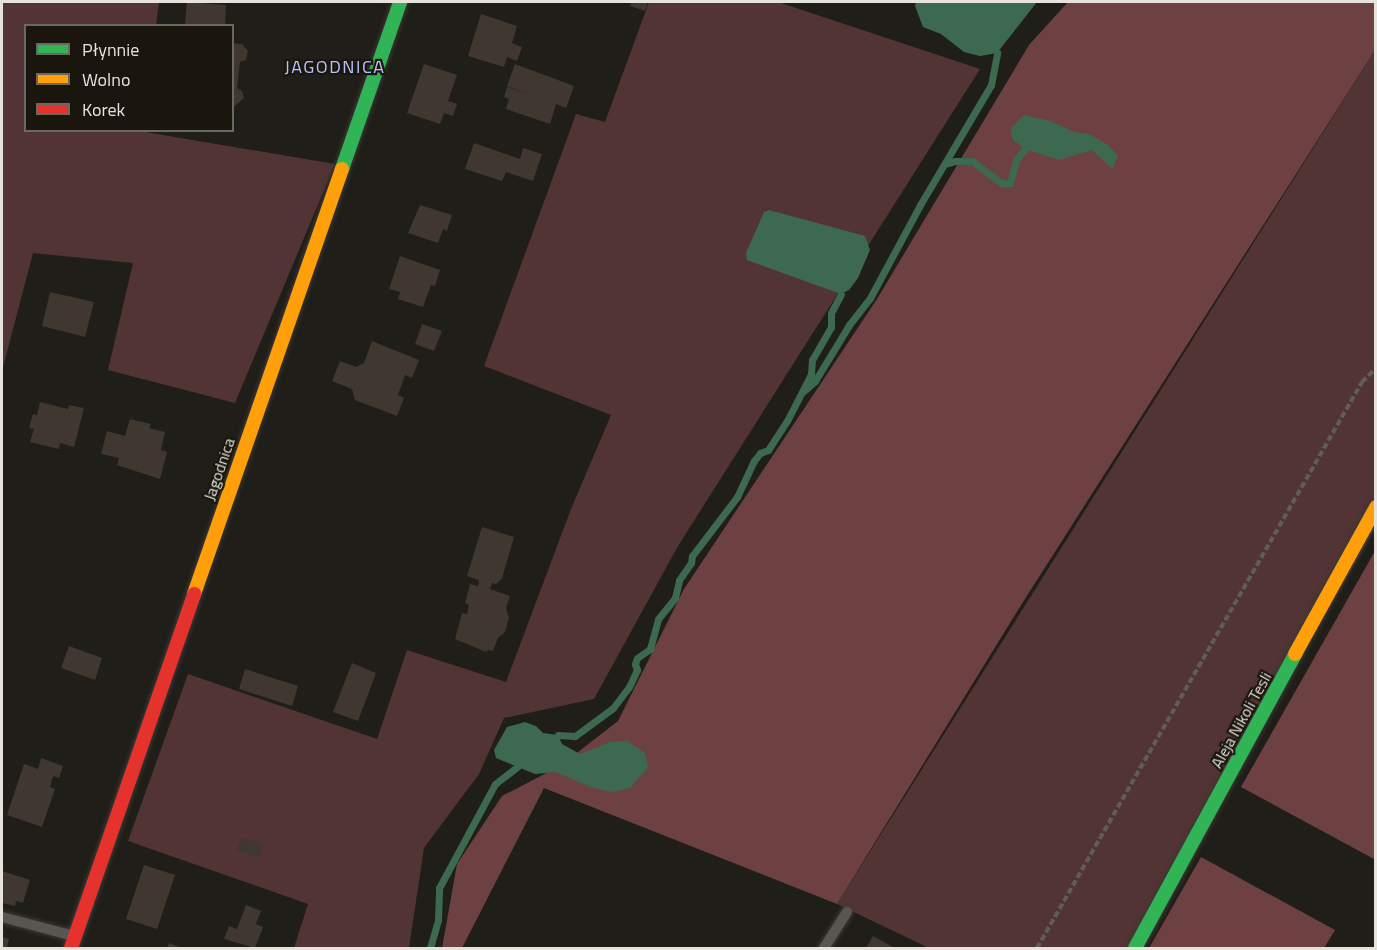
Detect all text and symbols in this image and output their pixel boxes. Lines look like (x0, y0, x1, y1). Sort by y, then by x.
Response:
legend (24, 24, 234, 132)
text: Płynnie (82, 36, 139, 63)
district label: JAGODNICA (285, 56, 385, 78)
text: Wolno (82, 66, 130, 93)
text: Korek (82, 96, 125, 123)
street label: Jagodnica (199, 435, 239, 503)
street label: Aleja Nikoli Tesli (1207, 669, 1275, 771)

